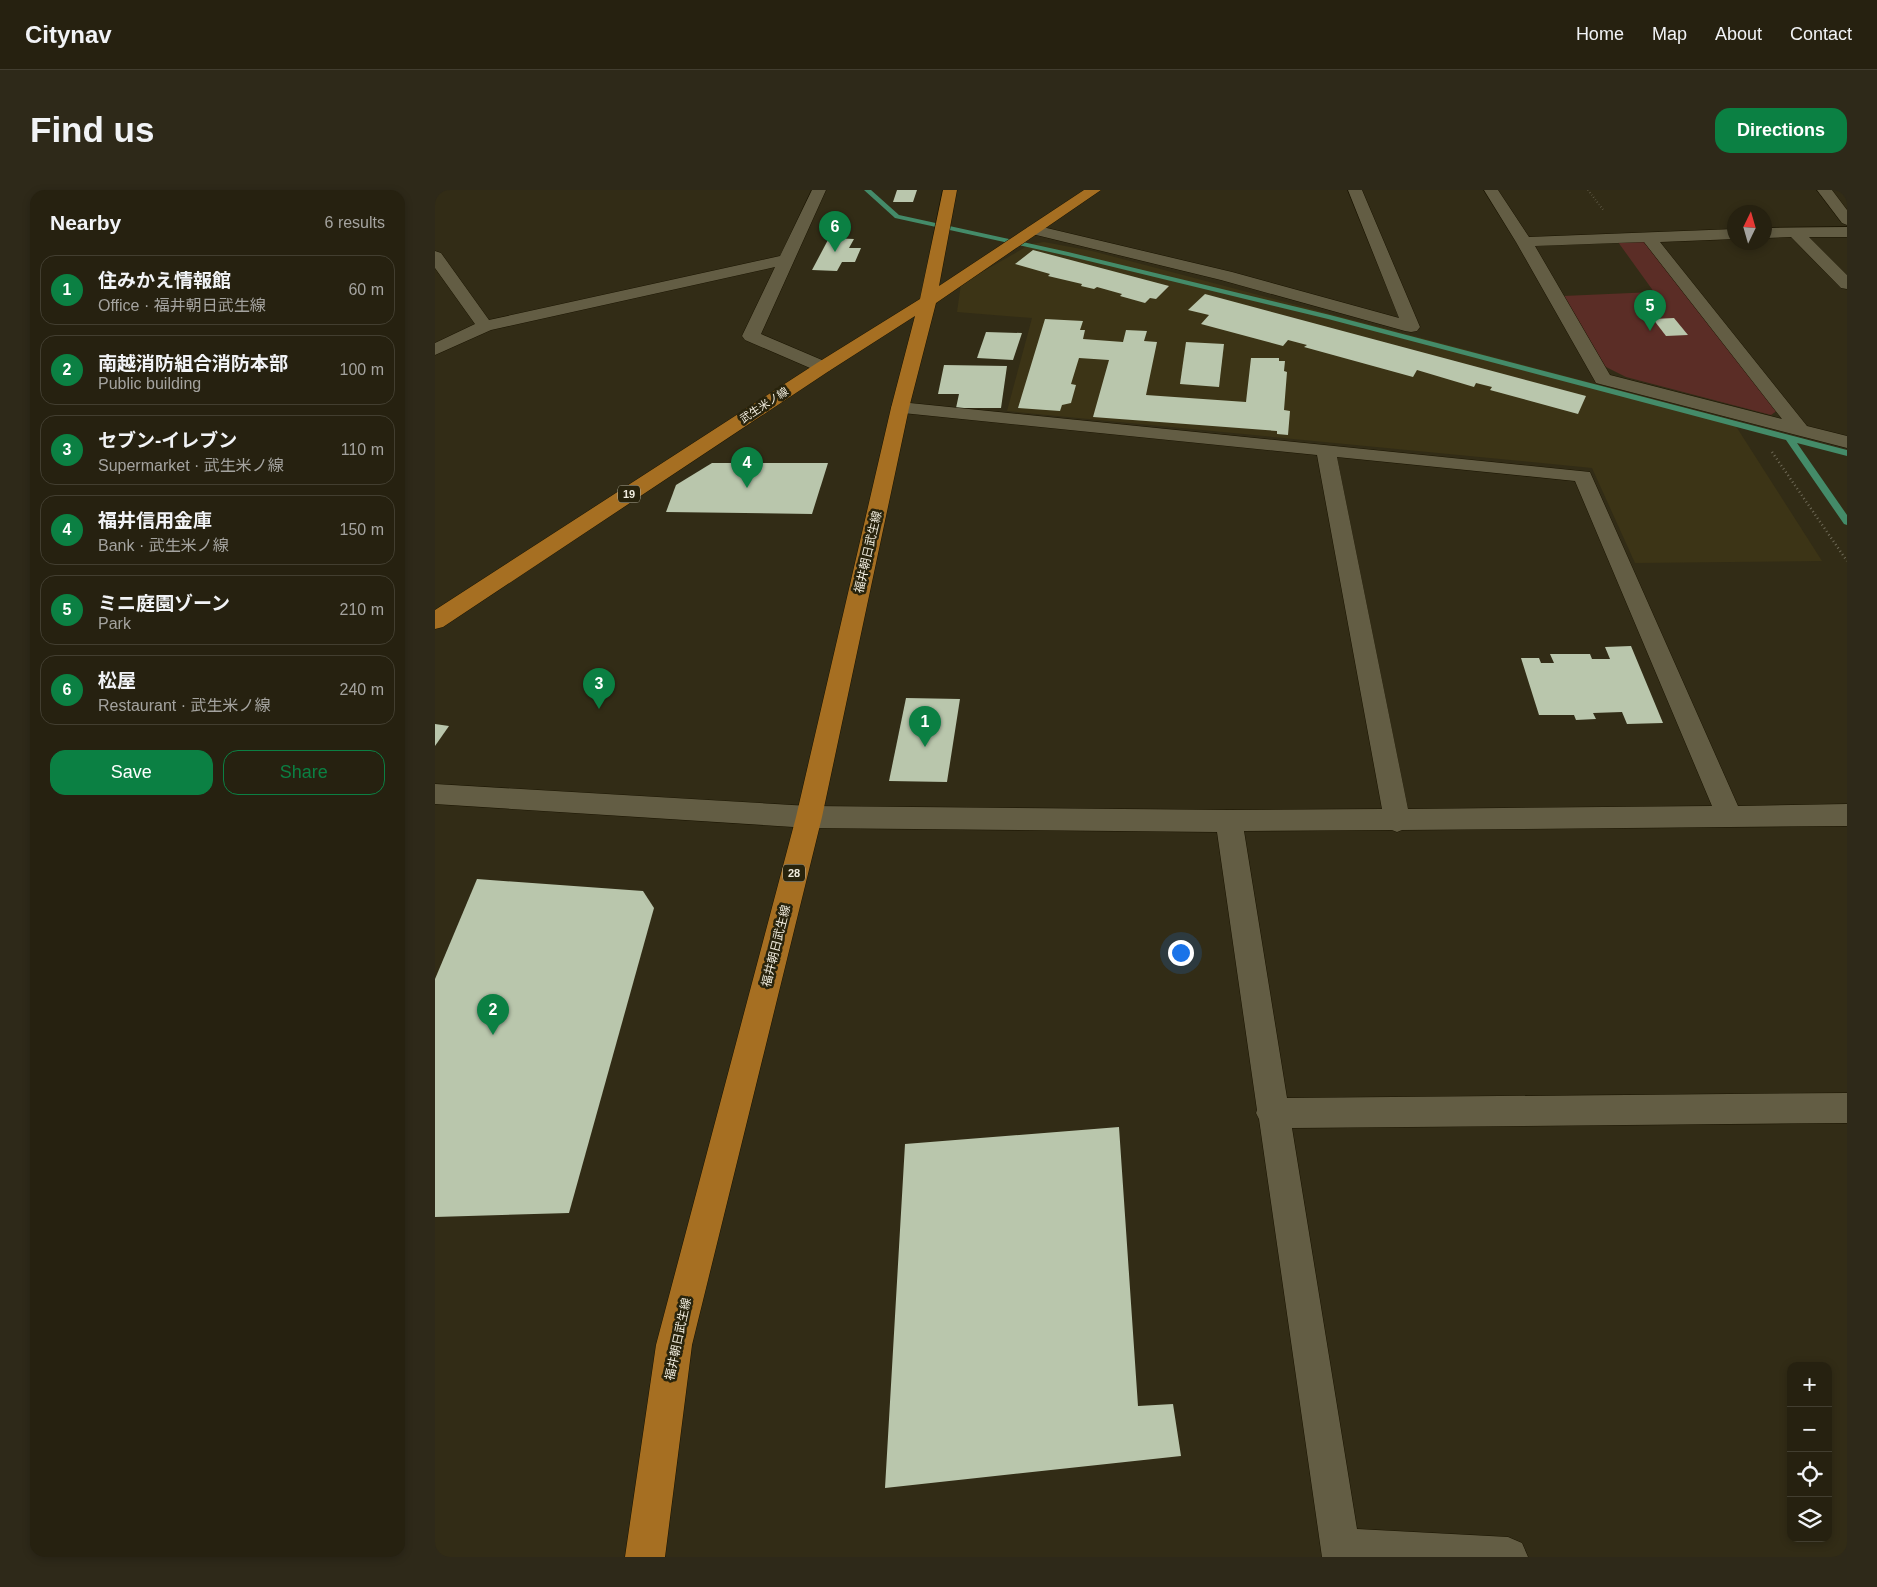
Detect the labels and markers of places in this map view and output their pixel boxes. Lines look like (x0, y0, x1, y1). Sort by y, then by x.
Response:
pin: 6 (819, 211, 851, 252)
pin: 5 (1634, 290, 1666, 331)
pin: 4 (731, 447, 763, 488)
pin: 3 (583, 668, 615, 709)
pin: 1 (909, 706, 941, 747)
pin: 2 (477, 994, 509, 1035)

